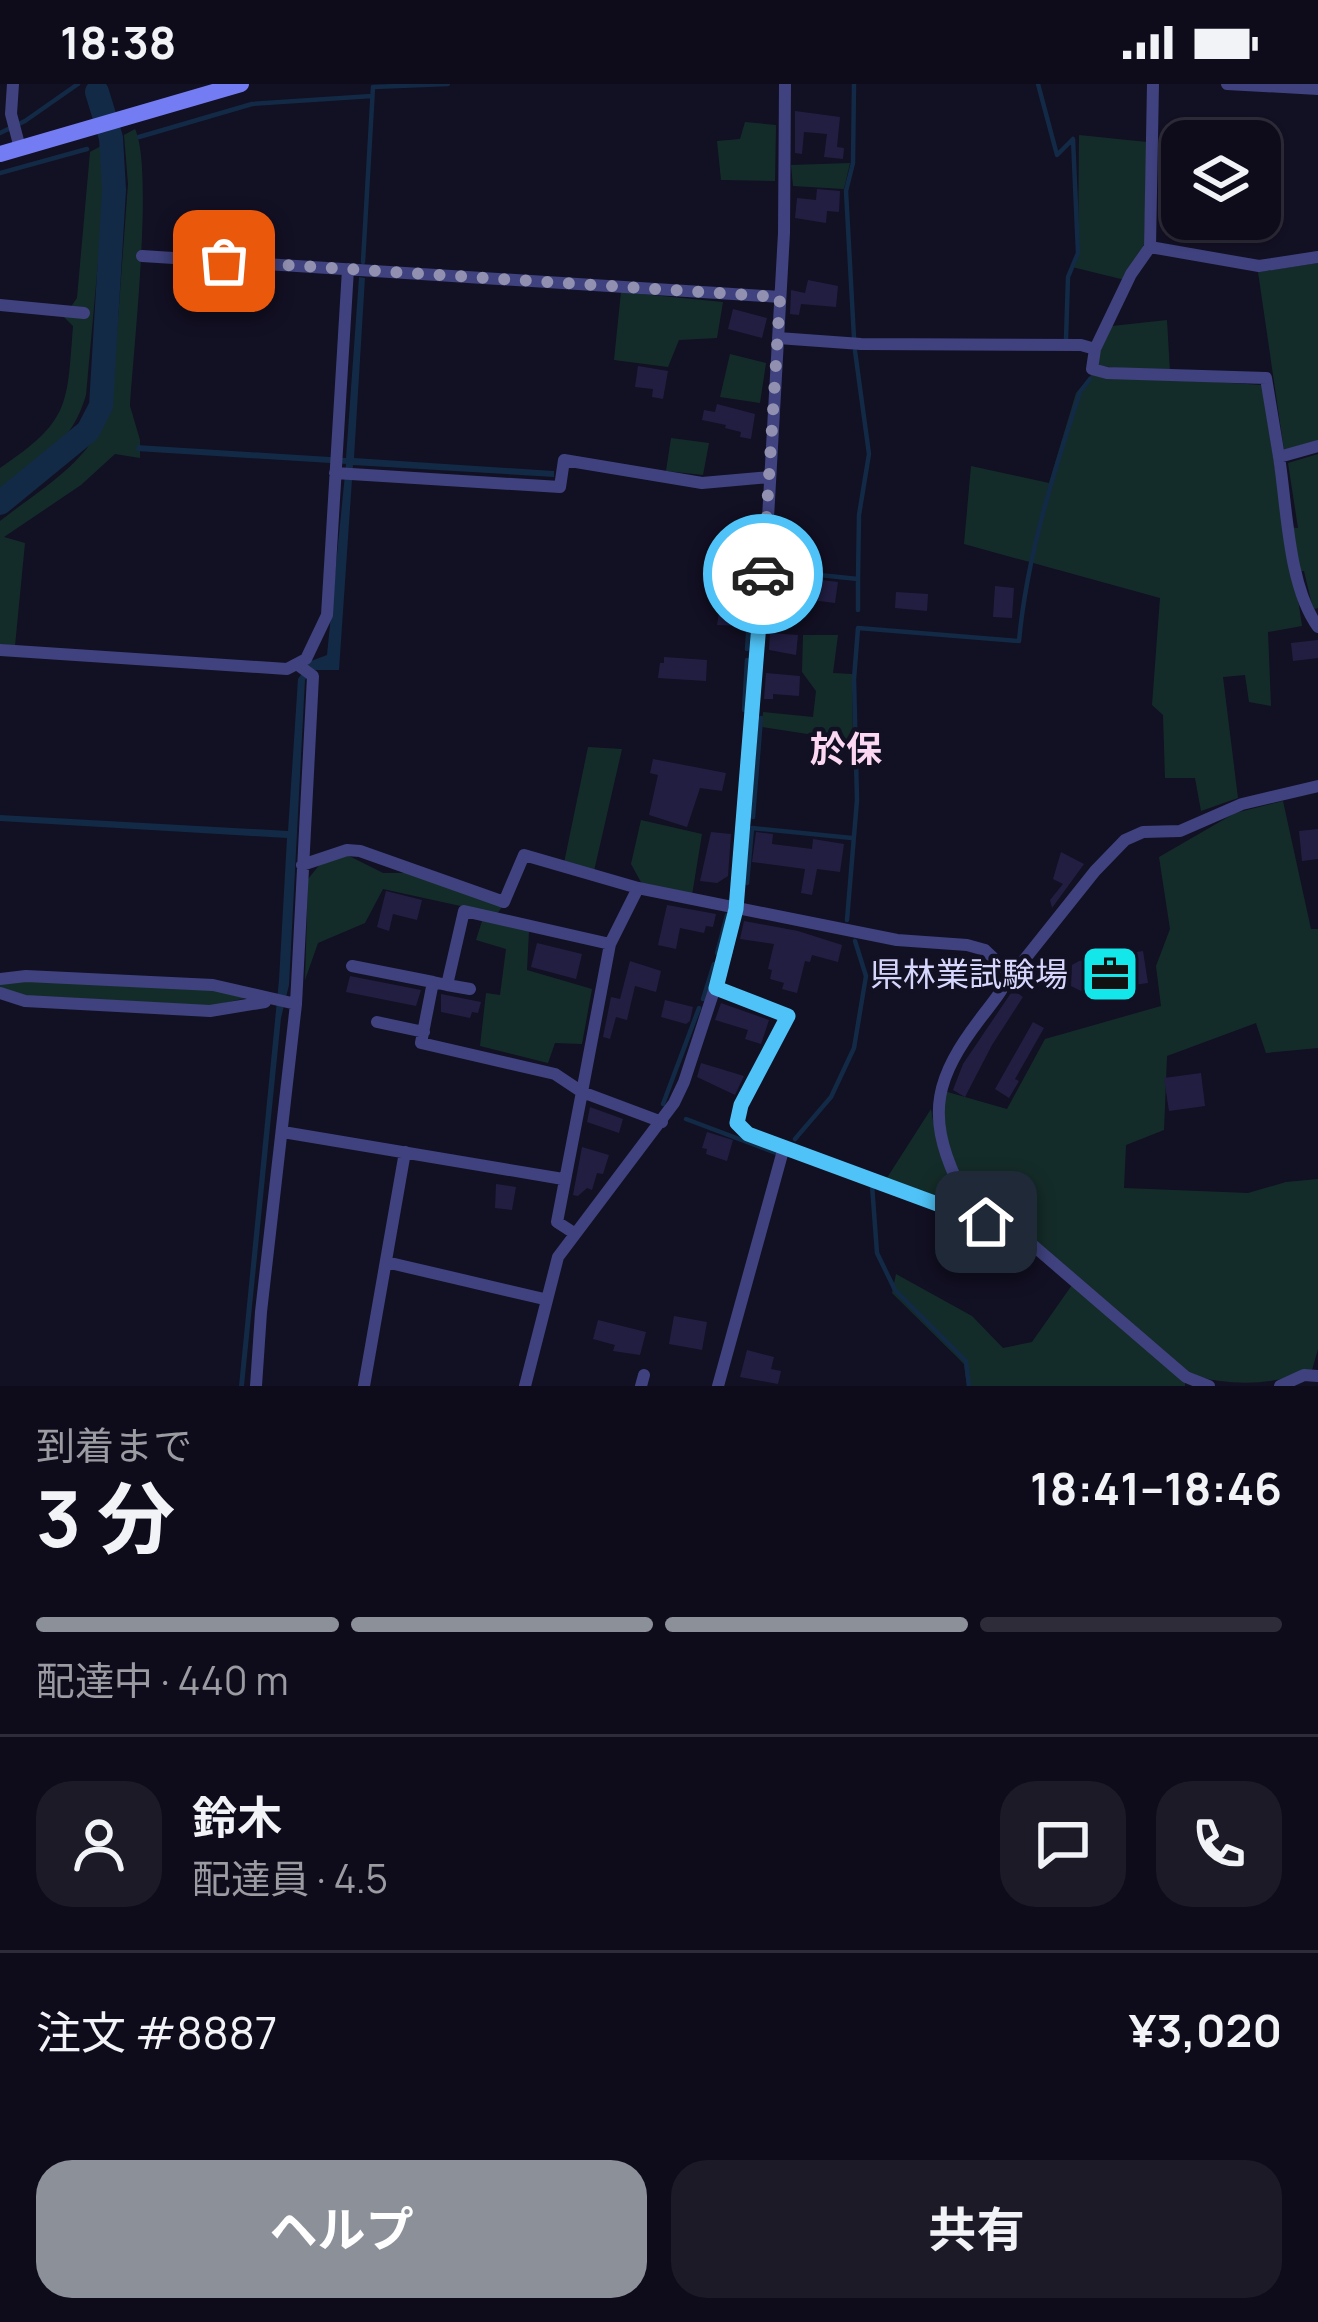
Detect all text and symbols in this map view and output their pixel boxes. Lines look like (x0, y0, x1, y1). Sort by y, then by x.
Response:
text: 18:38 (60, 11, 176, 73)
map controls (1161, 120, 1281, 240)
button: layers (1161, 120, 1281, 240)
pin (173, 210, 275, 312)
icon: bag (191, 228, 257, 294)
courier (703, 514, 823, 634)
icon: car (730, 541, 796, 607)
district label: 於保 (810, 724, 882, 773)
office icon: 県林業試験場 (1079, 943, 1141, 1005)
place label: 県林業試験場 (870, 951, 1068, 996)
pin (935, 1171, 1037, 1273)
icon: home (953, 1189, 1019, 1255)
text: 到着まで (36, 1418, 192, 1472)
text: 18:41–18:46 (1030, 1457, 1282, 1519)
text: 3 分 (36, 1464, 175, 1570)
text: 配達中 · 440 m (36, 1653, 288, 1707)
button: person (36, 1781, 162, 1907)
button: chat (1000, 1781, 1126, 1907)
button: phone (1156, 1781, 1282, 1907)
text: 鈴木 (192, 1786, 282, 1848)
text: 配達員 · 4.5 (192, 1851, 388, 1905)
text: ¥3,020 (1129, 1999, 1282, 2061)
text: 注文 #8887 (36, 2001, 277, 2063)
button: ヘルプ (36, 2160, 647, 2298)
button: 共有 (671, 2160, 1282, 2298)

